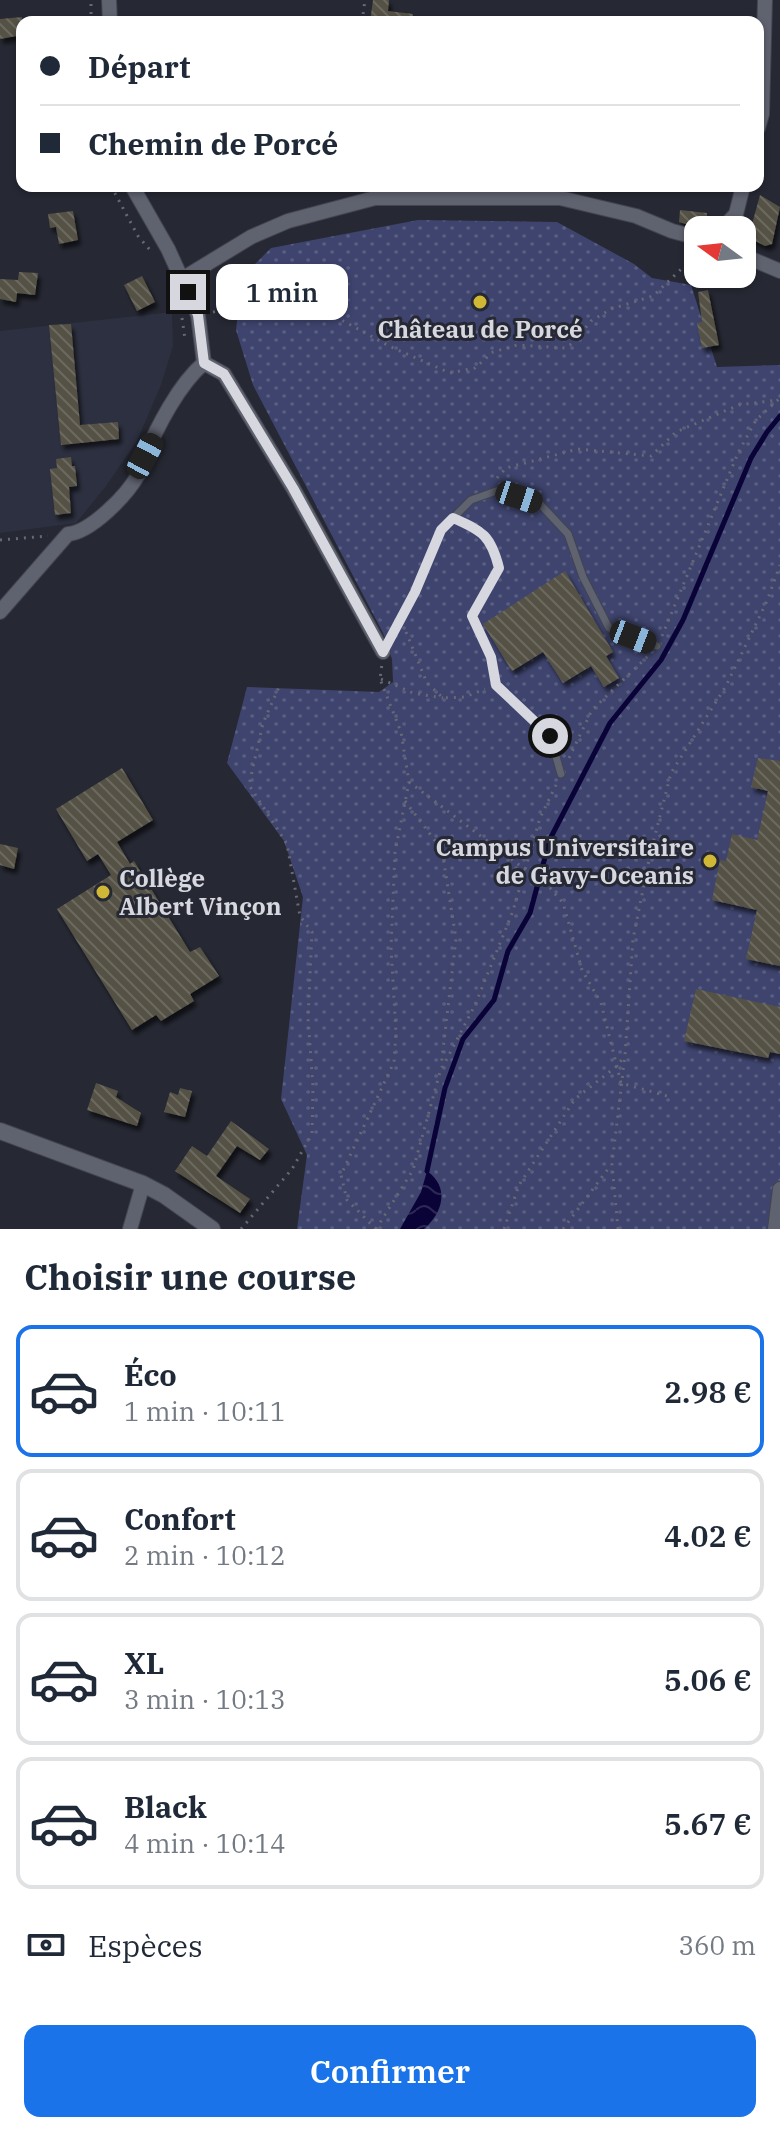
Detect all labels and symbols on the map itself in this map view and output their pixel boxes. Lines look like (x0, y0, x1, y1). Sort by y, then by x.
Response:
north arrow (684, 216, 756, 288)
callout: 1 min (216, 264, 348, 320)
route end (170, 274, 206, 310)
marker: Château de Porcé (471, 293, 489, 311)
place label: Château de Porcé (377, 313, 583, 345)
car (123, 429, 167, 483)
car (492, 478, 546, 516)
car (606, 617, 660, 657)
route start (532, 718, 568, 754)
place label: Campus Universitaire de Gavy-Oceanis (435, 831, 694, 891)
marker: Campus Universitaire de Gavy-Oceanis (701, 852, 719, 870)
place label: Collège Albert Vinçon (119, 862, 282, 922)
marker: Collège Albert Vinçon (94, 883, 112, 901)

